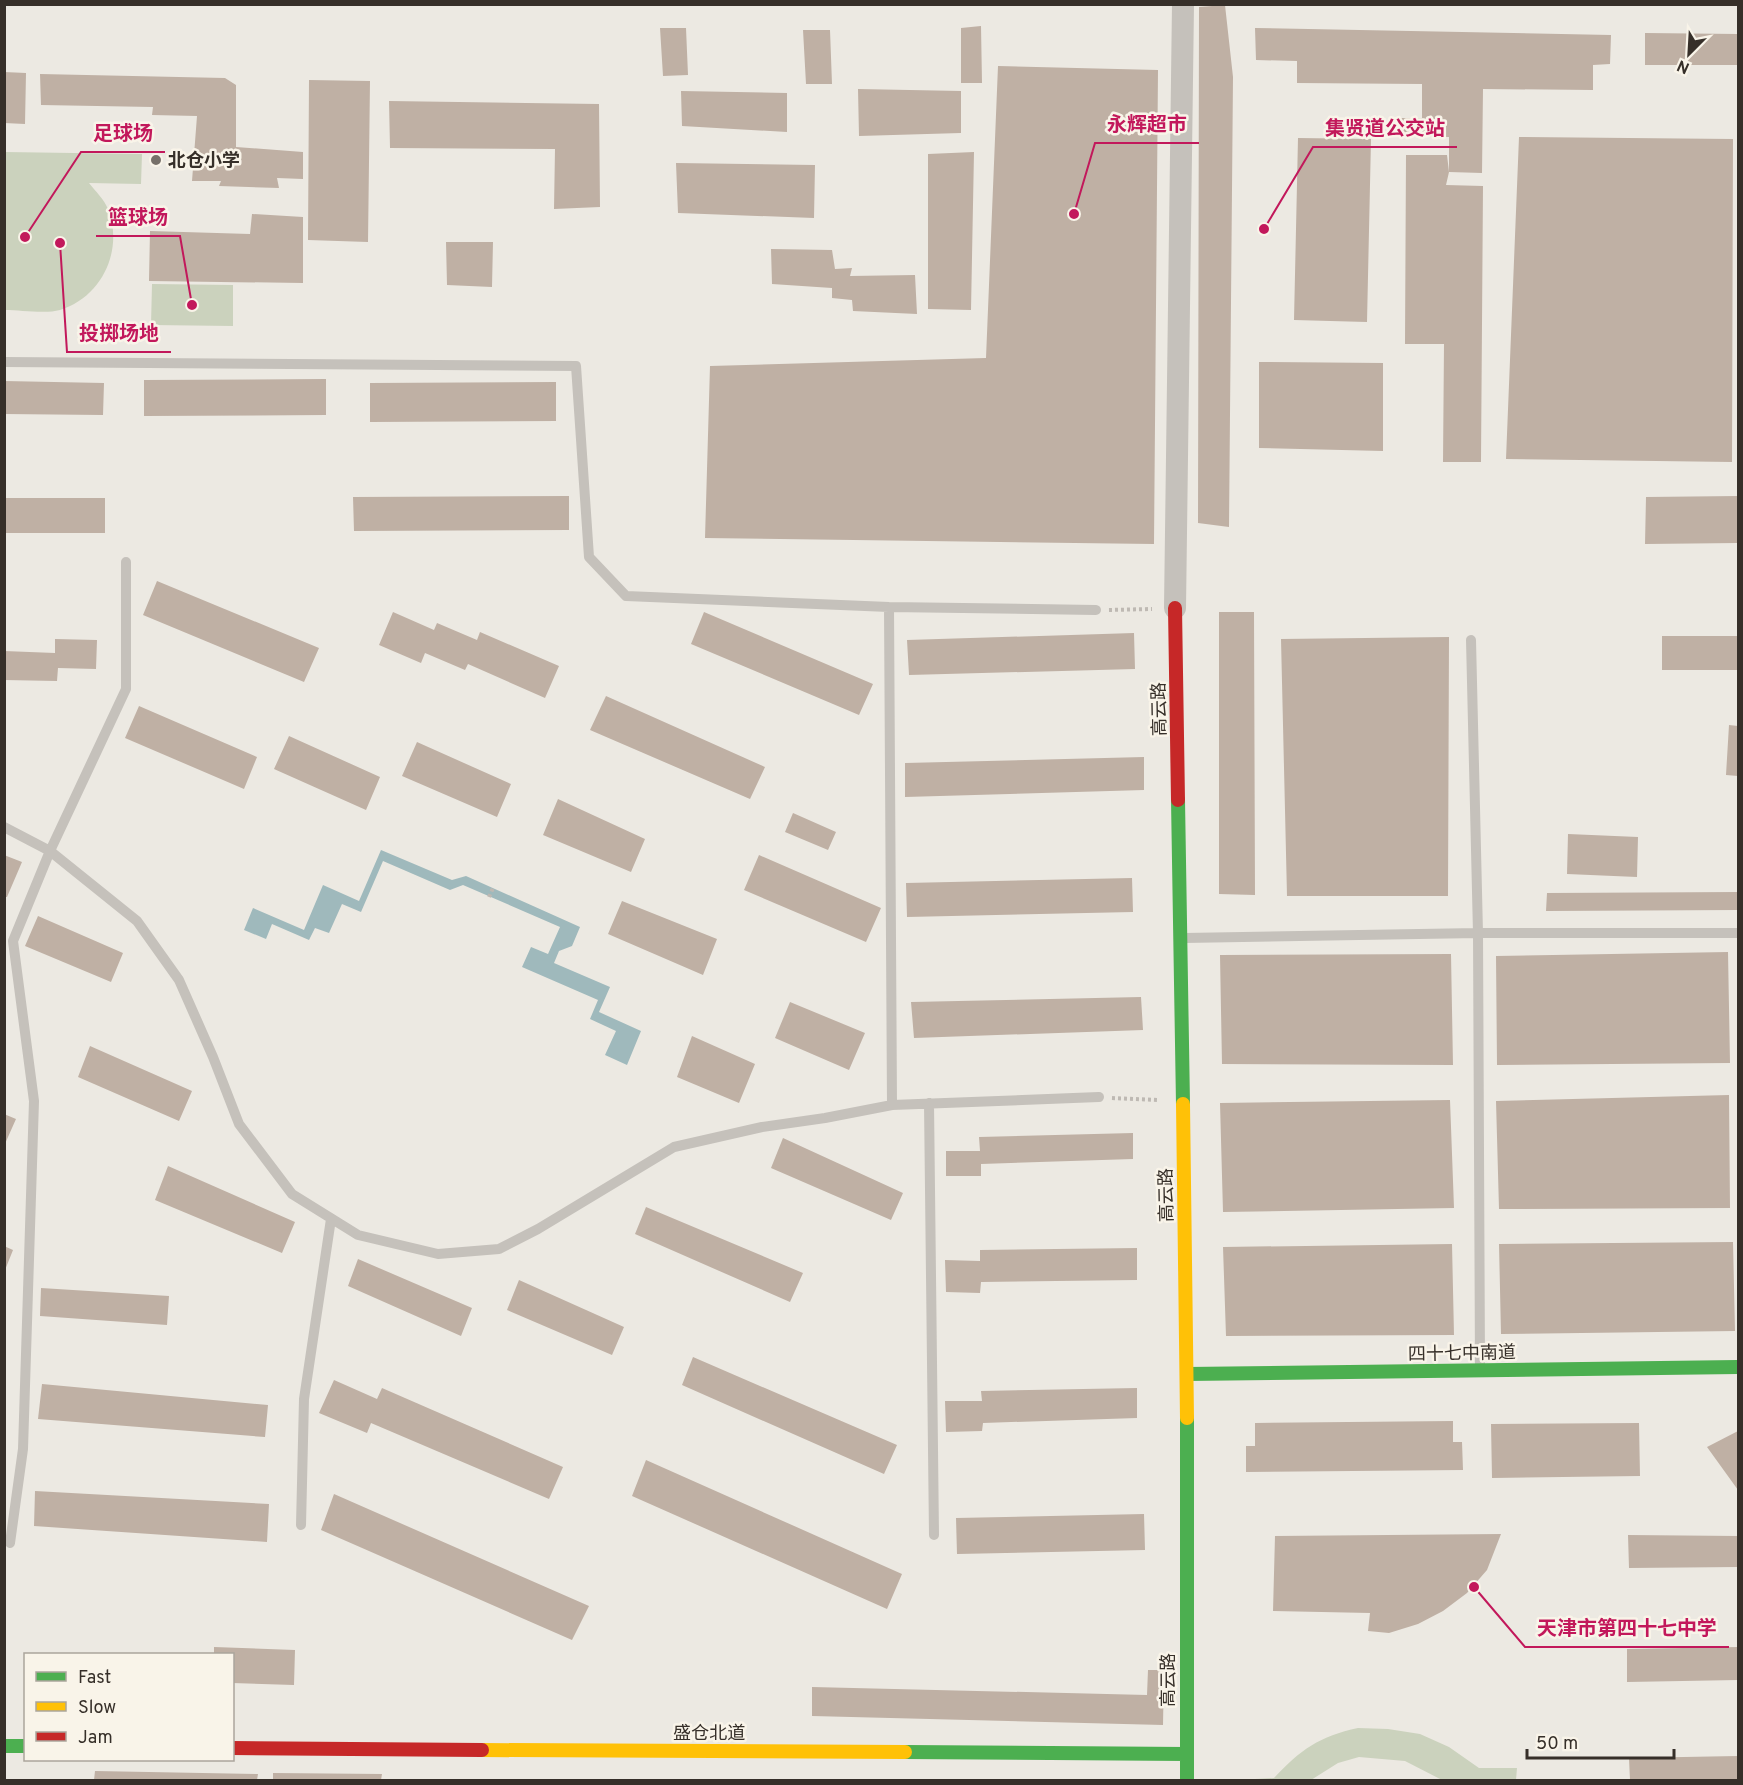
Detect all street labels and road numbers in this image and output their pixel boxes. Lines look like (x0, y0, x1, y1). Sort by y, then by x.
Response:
street label: 高云路 (1149, 682, 1172, 736)
street label: 高云路 (1156, 1168, 1179, 1222)
street label: 四十七中南道 (1408, 1342, 1516, 1367)
street label: 高云路 (1158, 1653, 1181, 1707)
street label: 盛仓北道 (673, 1723, 745, 1746)

